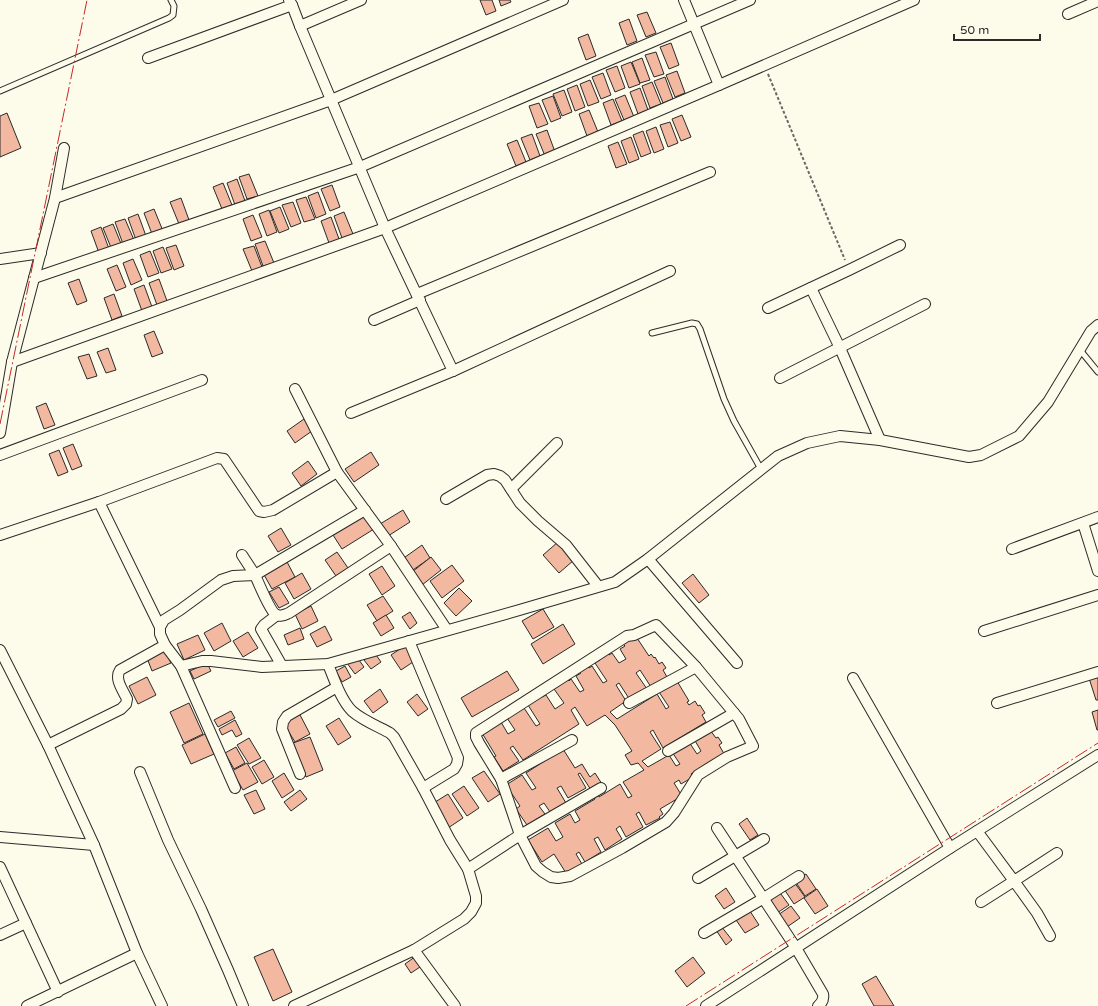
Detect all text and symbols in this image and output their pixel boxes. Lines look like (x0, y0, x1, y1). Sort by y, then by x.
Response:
scale bar (954, 16, 1040, 42)
text: 50 m (960, 23, 989, 37)

